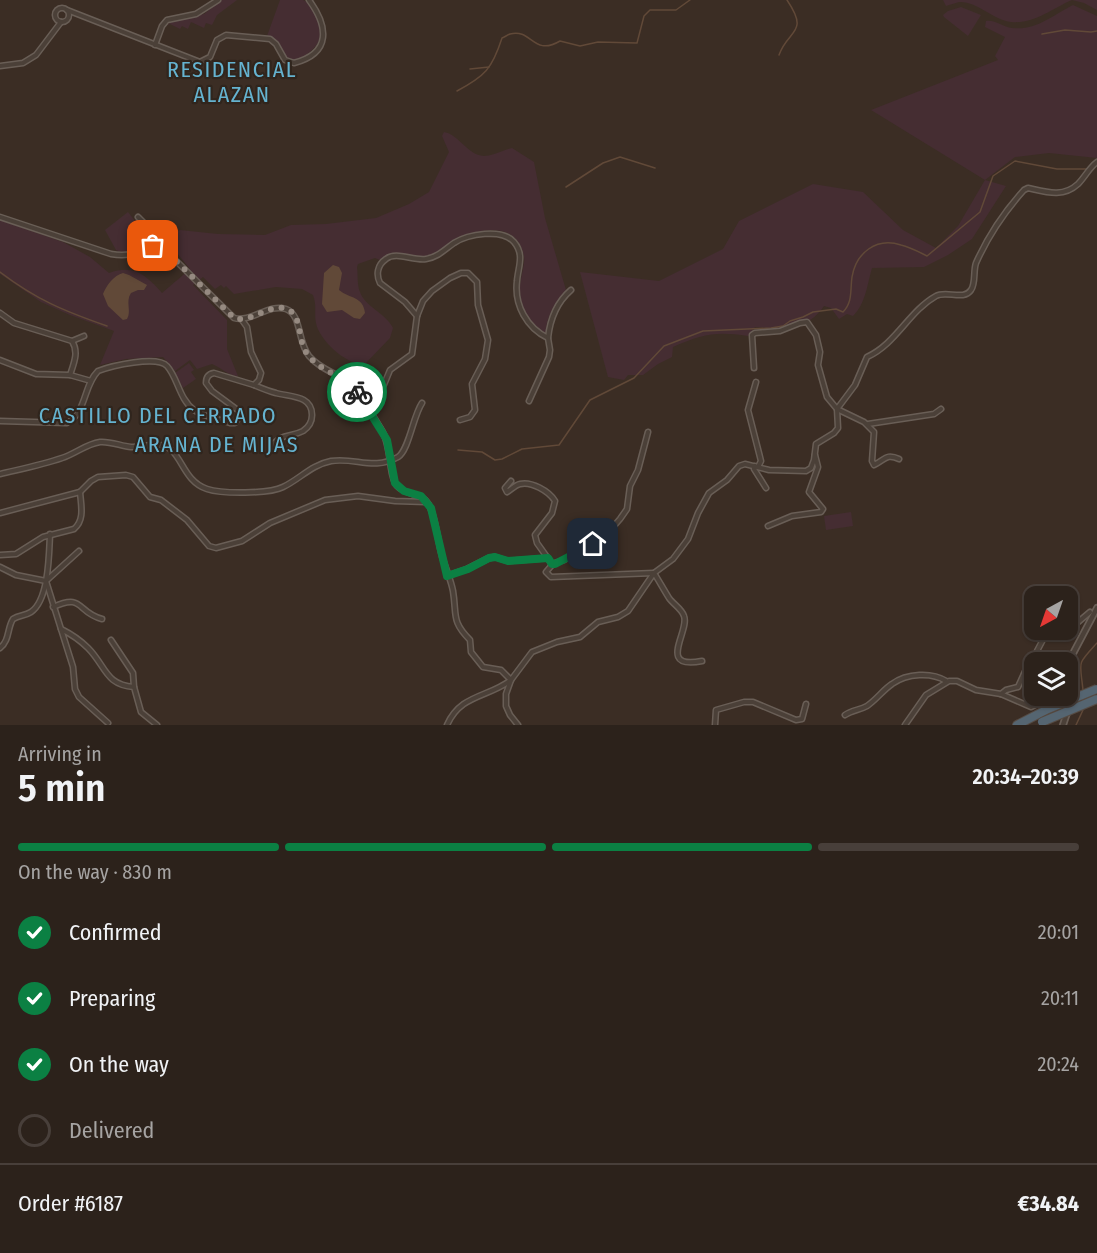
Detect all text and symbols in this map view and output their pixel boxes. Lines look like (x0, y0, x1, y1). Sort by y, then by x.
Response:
district label: RESIDENCIAL ALAZAN (167, 56, 297, 108)
pin (127, 220, 178, 271)
icon: bag (136, 229, 169, 262)
courier (327, 362, 387, 422)
icon: bike (341, 376, 374, 409)
district label: CASTILLO DEL CERRADO (39, 402, 277, 429)
district label: ARANA DE MIJAS (135, 431, 299, 458)
pin (567, 518, 618, 569)
icon: home (576, 527, 609, 560)
north arrow (1024, 586, 1078, 640)
map controls (1024, 586, 1078, 706)
button: layers (1024, 652, 1078, 706)
text: Arriving in (18, 742, 102, 766)
text: 20:34–20:39 (972, 763, 1079, 790)
text: 5 min (18, 765, 106, 811)
text: On the way · 830 m (18, 860, 172, 884)
icon: check (18, 916, 51, 949)
text: Confirmed (69, 919, 162, 946)
text: 20:01 (1038, 920, 1079, 944)
icon: check (18, 982, 51, 1015)
text: Preparing (69, 985, 155, 1012)
text: 20:11 (1041, 986, 1079, 1010)
icon: check (18, 1048, 51, 1081)
text: On the way (69, 1051, 169, 1078)
text: 20:24 (1037, 1052, 1079, 1076)
text: Delivered (69, 1117, 154, 1144)
text: Order #6187 (18, 1190, 123, 1217)
text: €34.84 (1018, 1190, 1079, 1217)

